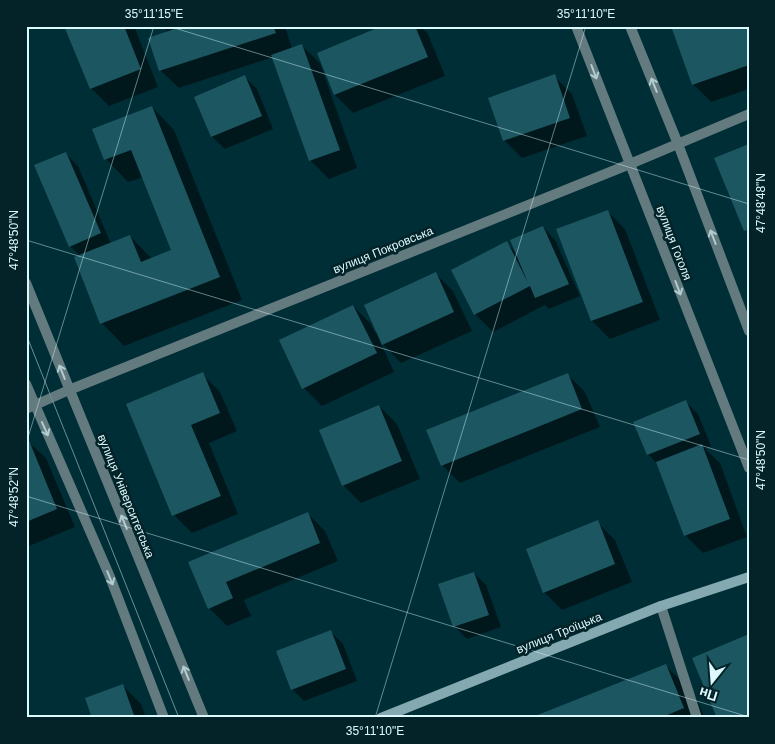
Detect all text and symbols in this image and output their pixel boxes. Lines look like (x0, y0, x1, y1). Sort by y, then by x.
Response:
text: 35°11'15"E (125, 7, 183, 21)
text: 35°11'10"E (557, 7, 615, 21)
one-way arrow (590, 64, 599, 79)
one-way arrow (649, 78, 658, 93)
text: 47°48'48"N (754, 173, 768, 233)
street label: вулиця Гоголя (653, 204, 695, 282)
text: 47°48'50"N (7, 210, 21, 270)
street label: вулиця Покровська (331, 223, 435, 277)
one-way arrow (708, 229, 717, 245)
one-way arrow (674, 280, 684, 295)
one-way arrow (57, 365, 66, 380)
one-way arrow (41, 421, 51, 436)
text: 47°48'50"N (754, 430, 768, 490)
street label: вулиця Університетська (95, 432, 157, 560)
text: 47°48'52"N (7, 467, 21, 527)
one-way arrow (118, 515, 128, 530)
one-way arrow (106, 570, 115, 585)
street label: вулиця Троїцька (514, 609, 604, 657)
north arrow (688, 656, 738, 706)
one-way arrow (180, 666, 190, 681)
text: Пн (697, 684, 719, 705)
text: 35°11'10"E (346, 724, 404, 738)

